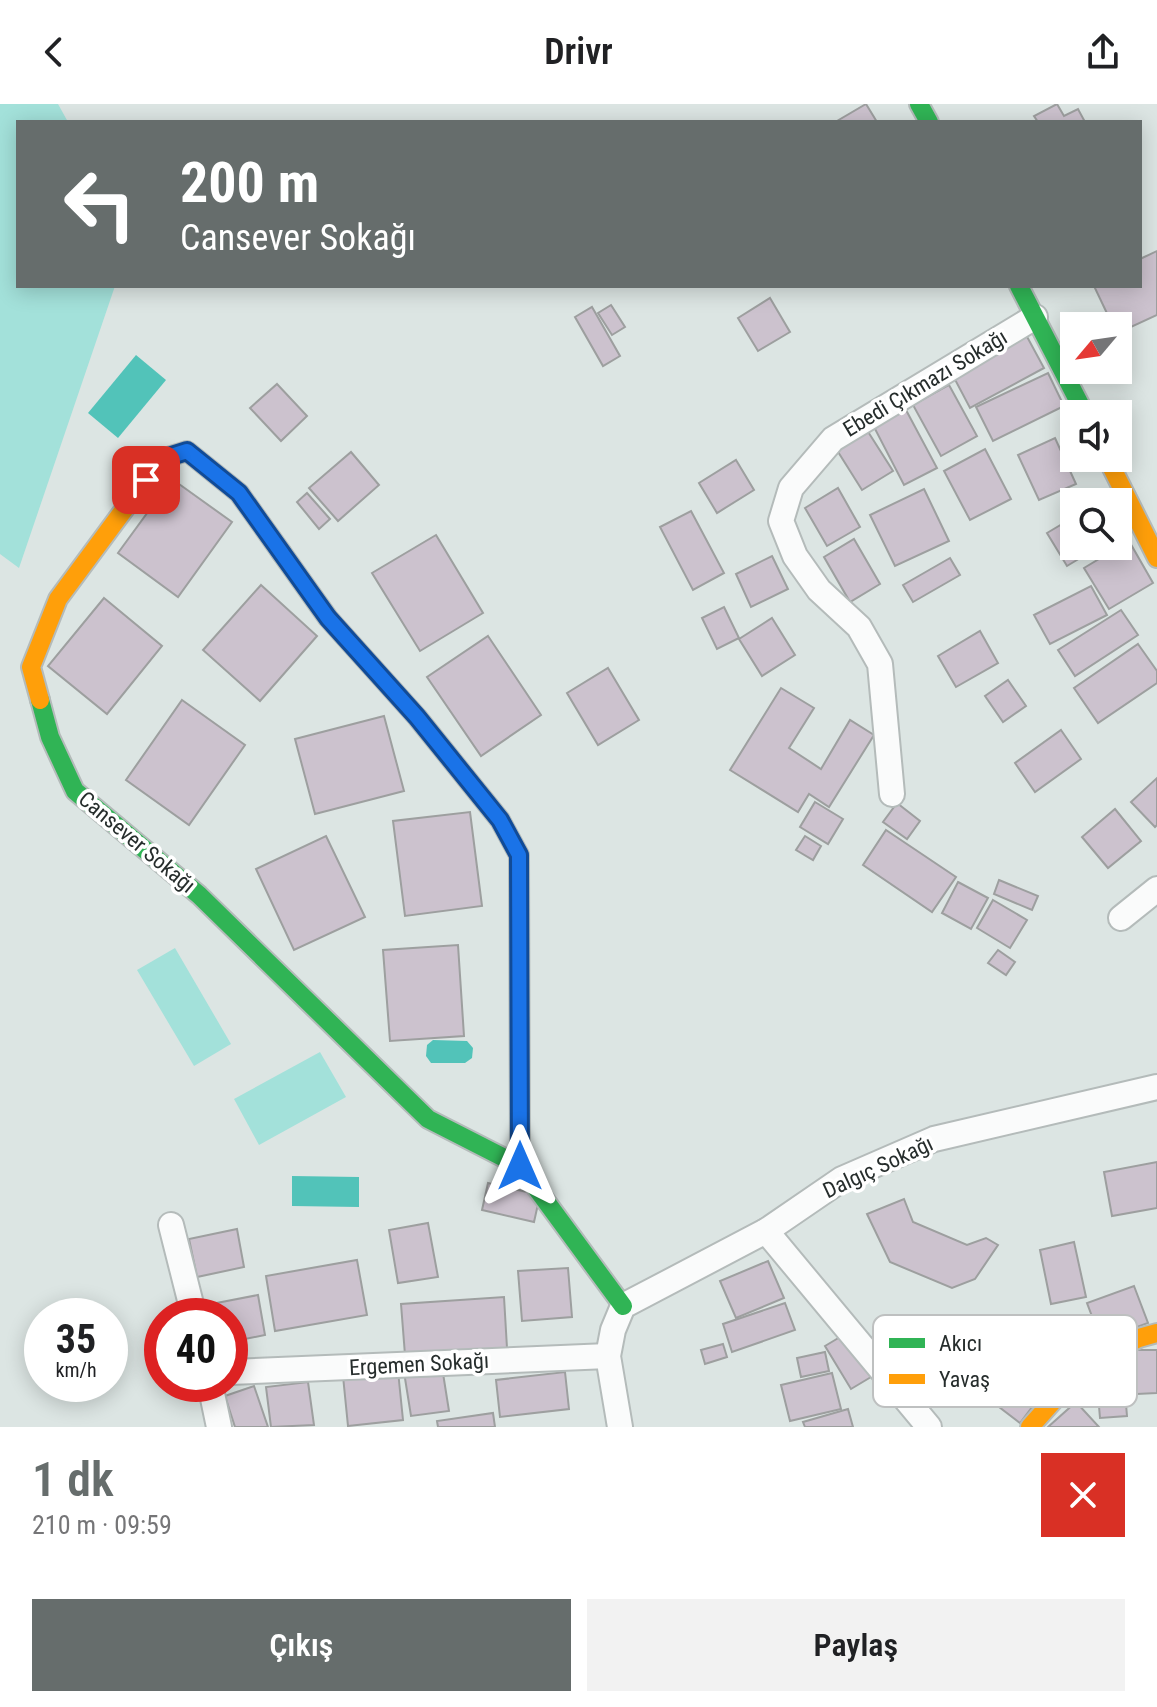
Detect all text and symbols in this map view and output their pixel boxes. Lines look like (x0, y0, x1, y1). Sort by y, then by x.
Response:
icon: back (32, 30, 76, 74)
icon: share (1081, 30, 1125, 74)
text: Drivr (544, 31, 613, 73)
text: 200 m (180, 150, 319, 216)
icon: left (48, 152, 152, 256)
text: Cansever Sokağı (180, 217, 416, 259)
north arrow (1060, 312, 1132, 384)
map controls (1060, 312, 1132, 560)
street label: Ebedi Çıkmazı Sokağı (839, 324, 1011, 442)
button: sound (1060, 400, 1132, 472)
pin (112, 446, 180, 514)
icon: arrive (124, 458, 168, 502)
button: search (1060, 488, 1132, 560)
street label: Cansever Sokağı (74, 786, 200, 898)
position arrow (478, 1124, 562, 1208)
street label: Dalgıç Sokağı (819, 1131, 937, 1203)
speed limit sign: 40 (144, 1298, 248, 1402)
legend (873, 1315, 1137, 1407)
text: 35 (56, 1316, 96, 1363)
text: Akıcı (939, 1331, 982, 1356)
street label: Ergemen Sokağı (348, 1348, 490, 1380)
text: km/h (55, 1358, 97, 1382)
text: Yavaş (939, 1367, 990, 1392)
text: 1 dk (32, 1451, 114, 1508)
button: close (1041, 1453, 1125, 1537)
text: 210 m · 09:59 (32, 1510, 172, 1540)
button: Çıkış (32, 1599, 571, 1691)
button: Paylaş (587, 1599, 1125, 1691)

